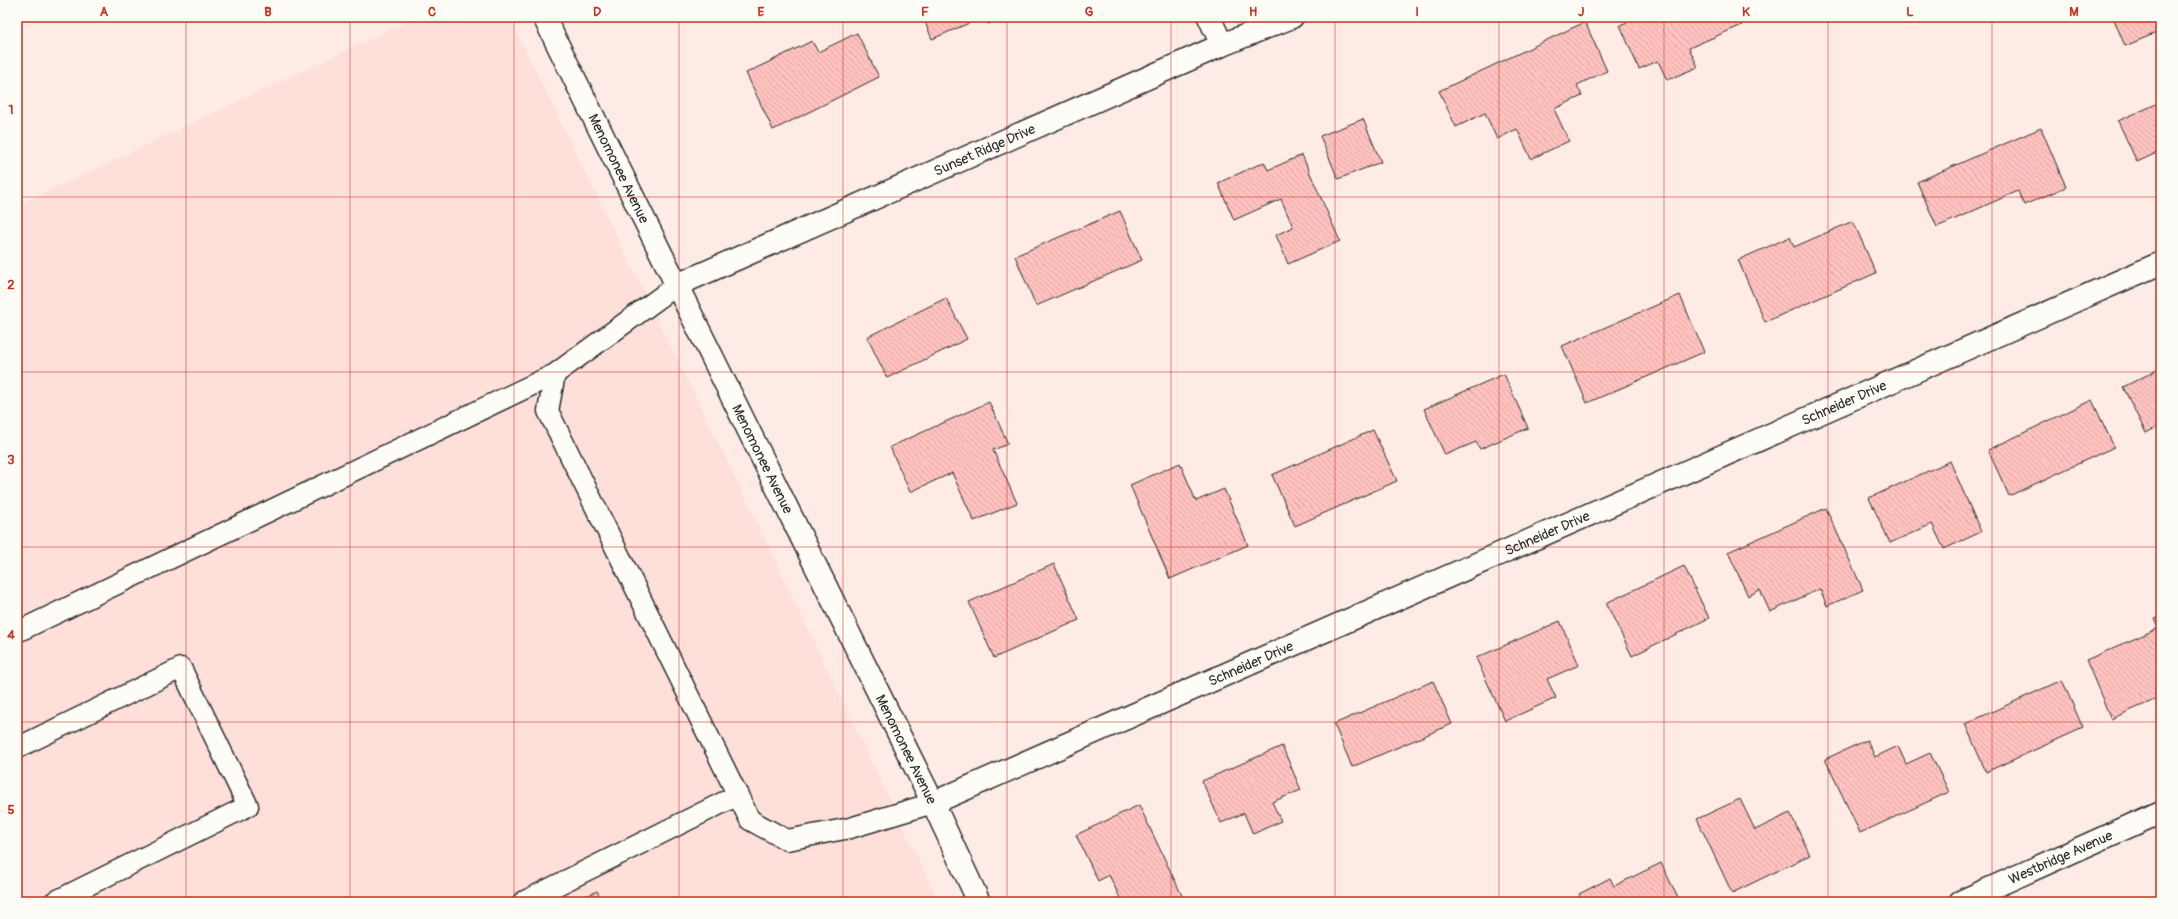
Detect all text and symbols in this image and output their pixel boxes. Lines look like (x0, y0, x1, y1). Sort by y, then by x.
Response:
text: A (100, 4, 109, 20)
text: B (264, 4, 272, 20)
text: C (428, 4, 436, 20)
text: D (593, 4, 601, 20)
text: E (758, 4, 765, 20)
text: F (921, 4, 929, 20)
text: G (1085, 4, 1094, 20)
text: H (1249, 4, 1257, 20)
text: I (1415, 4, 1419, 20)
text: J (1578, 4, 1584, 20)
text: K (1742, 4, 1750, 20)
text: L (1906, 4, 1914, 20)
text: M (2069, 4, 2079, 20)
text: 1 (8, 102, 14, 118)
street label: Menomonee Avenue (585, 111, 653, 226)
street label: Sunset Ridge Drive (931, 120, 1038, 179)
text: 2 (7, 277, 15, 293)
street label: Schneider Drive (1799, 376, 1889, 429)
street label: Menomonee Avenue (728, 401, 797, 516)
text: 3 (7, 452, 15, 468)
street label: Schneider Drive (1502, 507, 1592, 559)
text: 4 (7, 627, 15, 643)
street label: Schneider Drive (1206, 637, 1296, 689)
street label: Menomonee Avenue (872, 692, 941, 807)
text: 5 (7, 802, 15, 818)
street label: Westbridge Avenue (2006, 826, 2115, 888)

